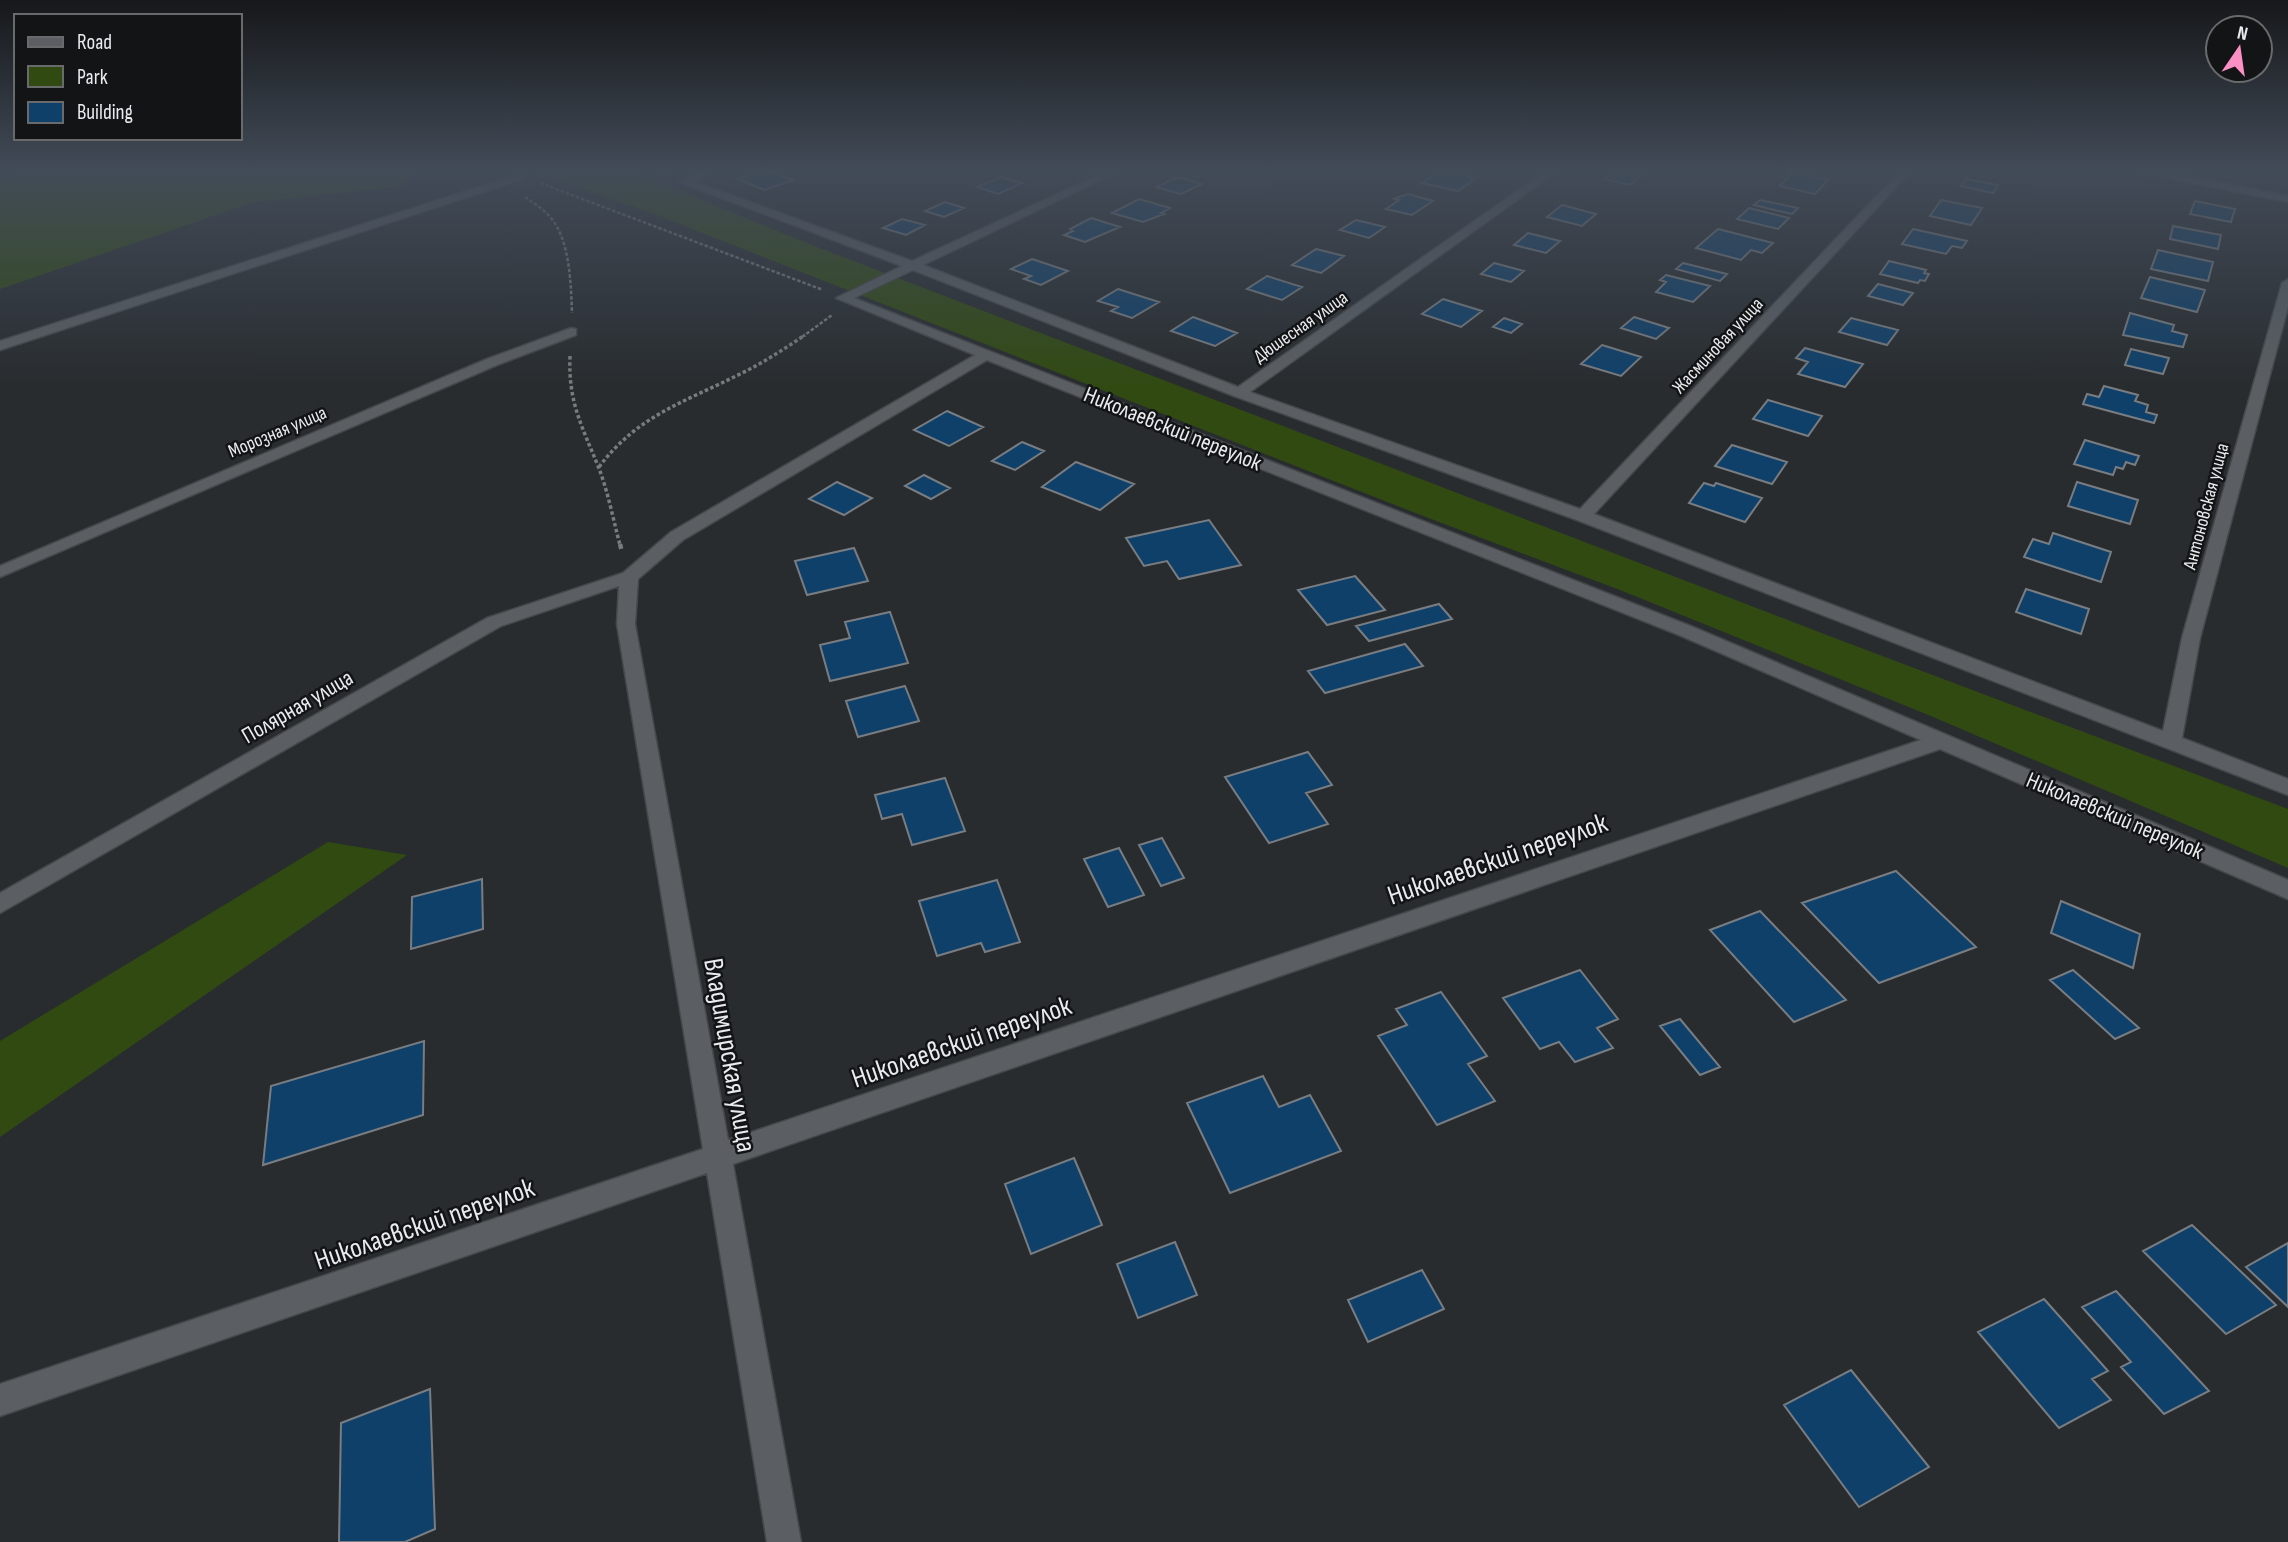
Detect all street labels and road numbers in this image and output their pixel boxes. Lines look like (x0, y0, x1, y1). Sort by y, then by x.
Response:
street label: Дюшесная улица (1249, 286, 1352, 368)
street label: Жасминовая улица (1668, 293, 1768, 399)
street label: Николаевский переулок (1080, 381, 1266, 477)
street label: Морозная улица (225, 401, 330, 463)
street label: Антоновская улица (2178, 441, 2234, 573)
street label: Полярная улица (237, 664, 358, 750)
street label: Николаевский переулок (2022, 766, 2207, 866)
street label: Николаевский переулок (1383, 806, 1612, 912)
street label: Владимирская улица (696, 956, 763, 1155)
street label: Николаевский переулок (847, 989, 1076, 1095)
street label: Николаевский переулок (310, 1171, 539, 1277)

